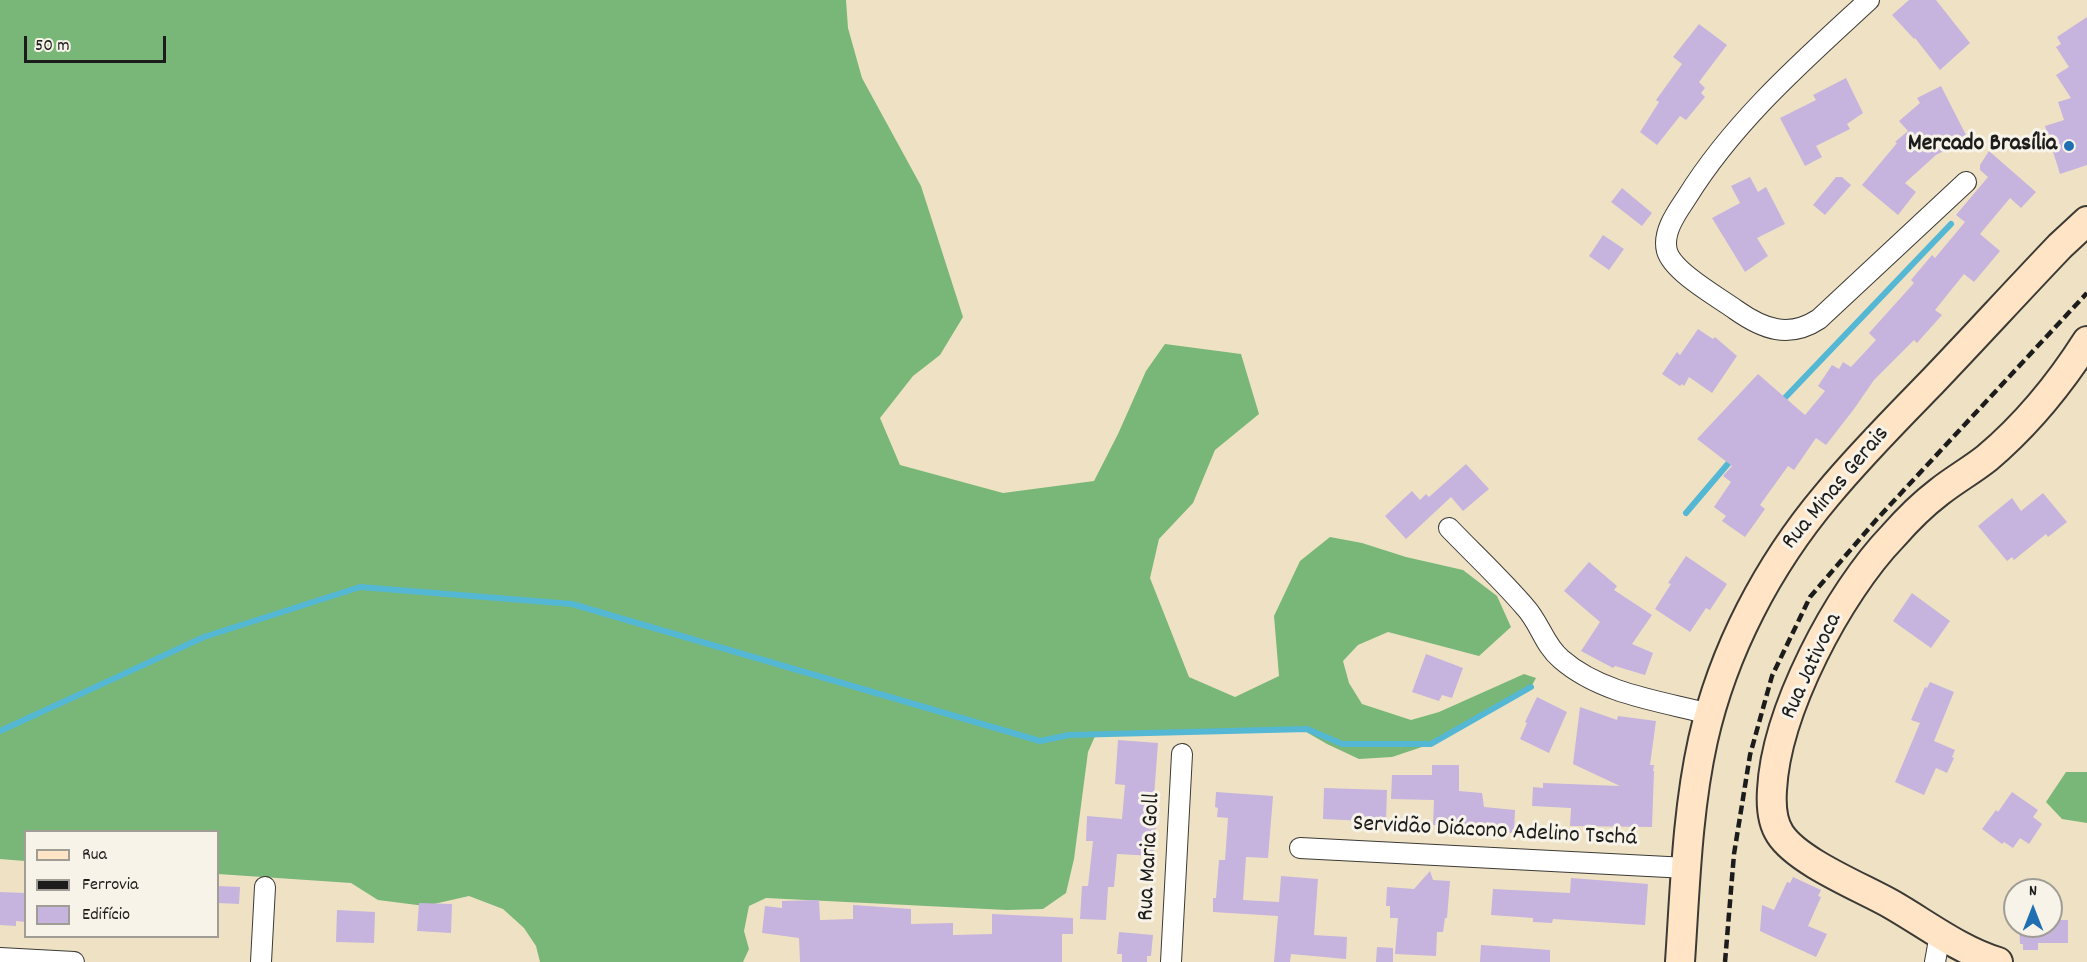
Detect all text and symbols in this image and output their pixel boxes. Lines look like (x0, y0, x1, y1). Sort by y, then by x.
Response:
scale bar (27, 24, 170, 62)
text: 50 m (35, 34, 70, 59)
place label: Mercado Brasília (1908, 132, 2057, 160)
marker: Mercado Brasília (2062, 139, 2076, 153)
street label: Rua Minas Gerais (1777, 421, 1897, 557)
street label: Rua Jativoca (1776, 609, 1850, 725)
street label: Rua Maria Goll (1133, 792, 1169, 922)
street label: Servidão Diácono Adelino Tschá (1352, 811, 1638, 855)
legend (24, 830, 219, 938)
text: Rua (82, 843, 107, 868)
text: Ferrovia (82, 873, 139, 898)
north arrow (2003, 878, 2063, 938)
text: N (2029, 880, 2037, 903)
text: Edifício (82, 903, 130, 928)

